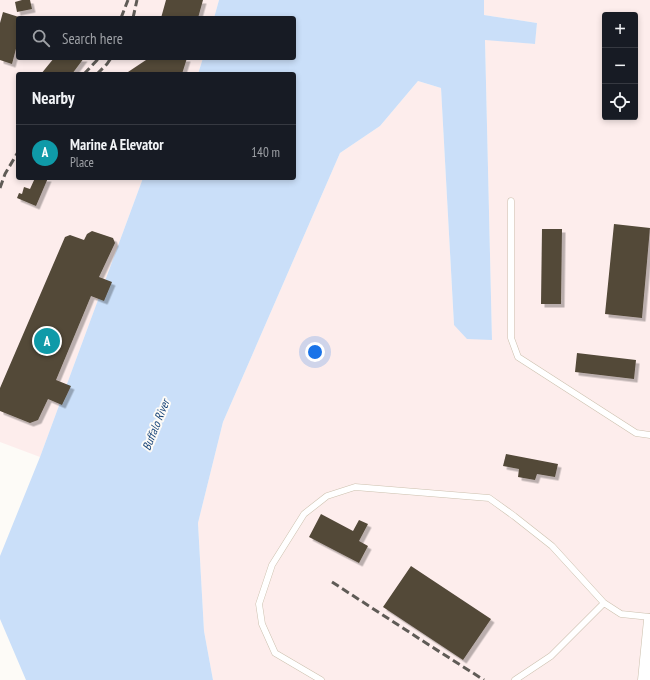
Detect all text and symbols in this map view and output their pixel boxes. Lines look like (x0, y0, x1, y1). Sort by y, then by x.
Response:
map controls (602, 12, 638, 120)
button: + (602, 12, 638, 48)
search box (16, 16, 296, 60)
icon: search (30, 27, 52, 49)
text: Search here (62, 29, 123, 48)
button: − (602, 48, 638, 84)
button: locate (602, 84, 638, 120)
text: Nearby (32, 87, 75, 109)
text: Marine A Elevator (70, 135, 164, 154)
text: A (42, 144, 48, 161)
text: 140 m (251, 144, 280, 161)
text: Place (70, 154, 94, 171)
pin: A (34, 326, 60, 356)
your location (305, 342, 325, 362)
water label: Buffalo River (139, 396, 173, 452)

